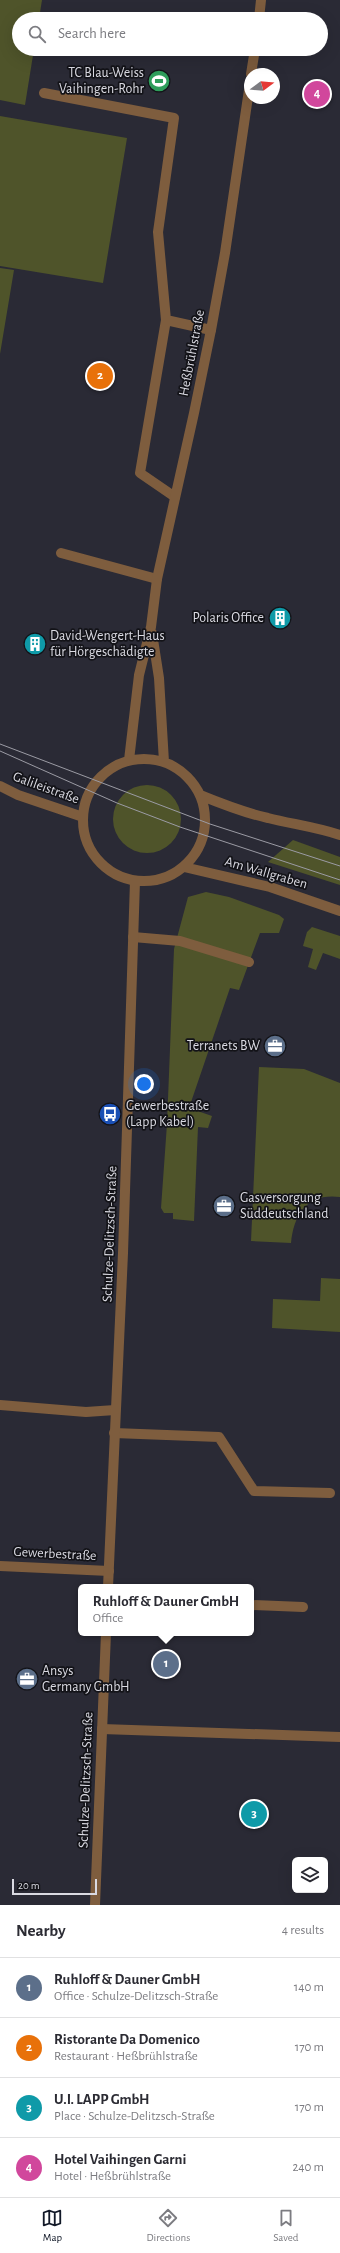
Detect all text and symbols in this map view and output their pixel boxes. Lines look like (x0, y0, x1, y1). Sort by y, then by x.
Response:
search box (12, 12, 328, 56)
icon: search (26, 23, 48, 45)
text: Search here (58, 26, 126, 41)
place label: TC Blau-Weiss Vaihingen-Rohr (59, 66, 144, 96)
sports icon: TC Blau-Weiss Vaihingen-Rohr (146, 68, 172, 94)
north arrow (244, 68, 280, 104)
pin: 4 (304, 79, 330, 109)
street label: Heßbrühlstraße (177, 309, 207, 397)
pin: 2 (87, 361, 113, 391)
building icon: Polaris Office (267, 605, 293, 631)
place label: Polaris Office (193, 611, 264, 625)
place label: David-Wengert-Haus für Hörgeschädigte (50, 629, 165, 659)
building icon: David-Wengert-Haus für Hörgeschädigte (22, 631, 48, 657)
street label: Galileistraße (11, 770, 81, 806)
street label: Am Wallgraben (223, 855, 309, 891)
office icon: Terranets BW (262, 1033, 288, 1059)
place label: Terranets BW (187, 1039, 260, 1053)
your location (134, 1074, 154, 1094)
place label: Gewerbestraße (Lapp Kabel) (126, 1099, 209, 1129)
bus stop icon: Gewerbestraße (Lapp Kabel) (97, 1101, 123, 1127)
street label: Schulze-Delitzsch-Straße (101, 1166, 119, 1302)
place label: Gasversorgung Süddeutschland (240, 1191, 328, 1221)
office icon: Gasversorgung Süddeutschland (211, 1193, 237, 1219)
street label: Gewerbestraße (13, 1545, 97, 1563)
popup (78, 1584, 254, 1636)
text: Ruhloff & Dauner GmbH (93, 1594, 239, 1609)
text: Office (93, 1612, 123, 1625)
pin: 1 (153, 1649, 179, 1679)
place label: Ansys Germany GmbH (42, 1664, 130, 1694)
office icon: Ansys Germany GmbH (14, 1666, 40, 1692)
street label: Schulze-Delitzsch-Straße (77, 1712, 95, 1848)
pin: 3 (241, 1799, 267, 1829)
map controls (292, 1857, 328, 1893)
button: layers (292, 1857, 328, 1893)
scale bar (12, 1877, 97, 1896)
text: 20 m (18, 1880, 39, 1891)
text: Nearby (16, 1922, 66, 1939)
text: 4 results (282, 1924, 324, 1937)
text: Ruhloff & Dauner GmbH (54, 1972, 200, 1987)
text: 1 (27, 1981, 31, 1994)
text: 140 m (294, 1981, 324, 1994)
text: Office · Schulze-Delitzsch-Straße (54, 1990, 218, 2003)
text: Ristorante Da Domenico (54, 2032, 200, 2047)
text: 2 (26, 2041, 32, 2054)
text: 170 m (295, 2041, 324, 2054)
text: Restaurant · Heßbrühlstraße (54, 2050, 198, 2063)
text: U.I. LAPP GmbH (54, 2092, 149, 2107)
text: 3 (26, 2101, 32, 2114)
text: 170 m (295, 2101, 324, 2114)
text: Place · Schulze-Delitzsch-Straße (54, 2110, 215, 2123)
text: Hotel Vaihingen Garni (54, 2152, 186, 2167)
text: 4 (26, 2161, 32, 2174)
text: 240 m (292, 2161, 324, 2174)
text: Hotel · Heßbrühlstraße (54, 2170, 171, 2183)
tab: Map (41, 2207, 63, 2244)
tab: Directions (146, 2207, 190, 2244)
tab: Saved (273, 2207, 298, 2244)

